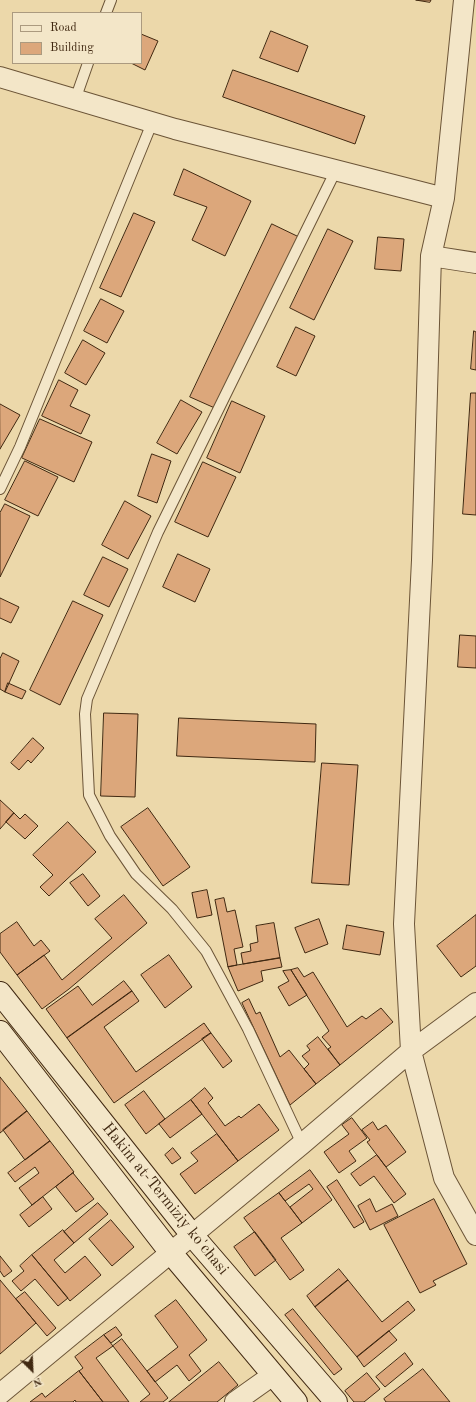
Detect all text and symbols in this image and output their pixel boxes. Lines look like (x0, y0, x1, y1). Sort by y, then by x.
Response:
legend (12, 12, 142, 64)
text: Road (50, 22, 77, 34)
text: Building (50, 42, 94, 54)
street label: Hakim at-Termiziy ko'chasi (98, 1119, 232, 1279)
north arrow (12, 1350, 52, 1390)
text: N (31, 1375, 43, 1388)

